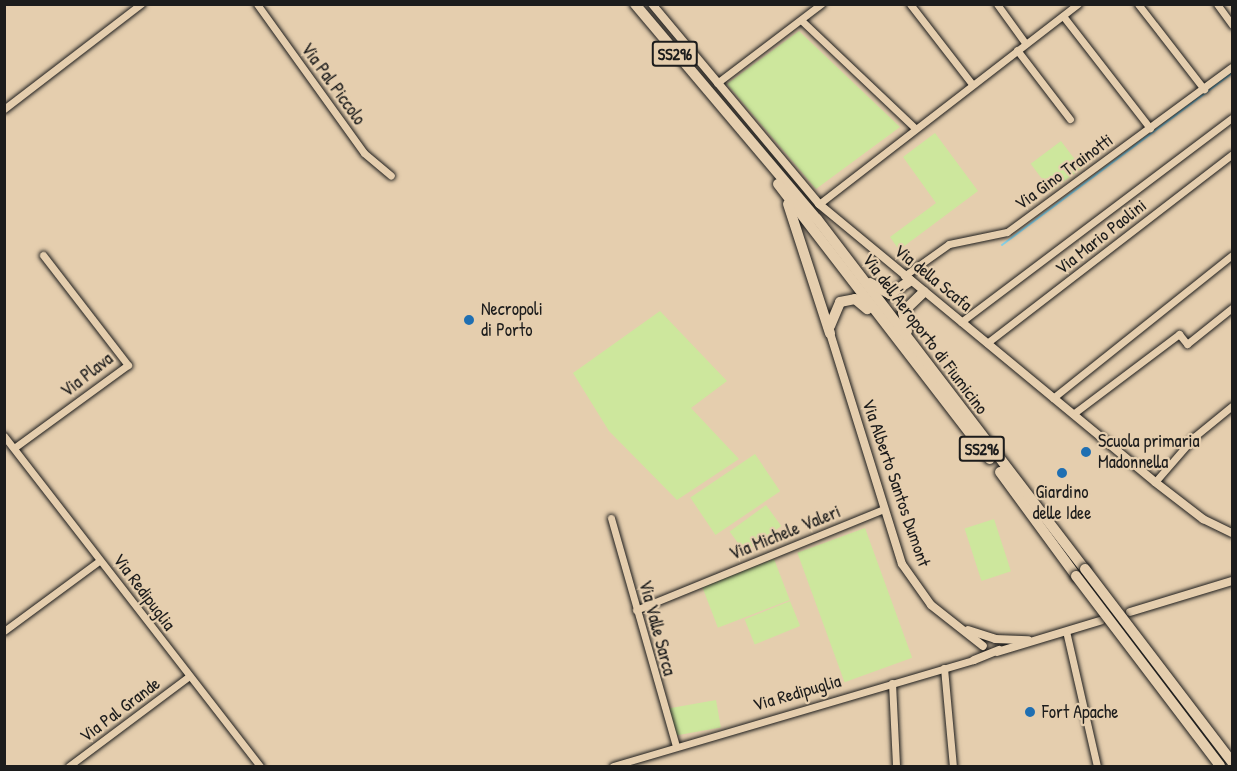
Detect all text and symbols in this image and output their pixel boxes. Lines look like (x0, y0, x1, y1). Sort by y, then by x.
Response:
street label: Via Pal Piccolo (296, 39, 370, 129)
road number: SS296 (651, 41, 699, 67)
street label: Via Gino Trainotti (1011, 129, 1117, 215)
street label: Via Mario Paolini (1051, 195, 1151, 279)
street label: Via della Scafa (890, 240, 976, 316)
street label: Via dell'Aeroporto di Fiumicino (857, 249, 993, 419)
place label: Necropoli di Porto (481, 299, 543, 342)
marker: Necropoli di Porto (462, 313, 476, 327)
street label: Via Plava (57, 348, 117, 402)
street label: Via Alberto Santos Dumont (857, 396, 935, 570)
place label: Scuola primaria Madonnella (1098, 431, 1200, 474)
road number: SS296 (958, 436, 1006, 462)
marker: Scuola primaria Madonnella (1079, 445, 1093, 459)
marker: Giardino delle Idee (1055, 466, 1069, 480)
place label: Giardino delle Idee (1033, 482, 1091, 524)
street label: Via Michele Valeri (726, 501, 844, 565)
street label: Via Redipuglia (108, 549, 180, 635)
street label: Via Valle Sarca (634, 578, 680, 678)
street label: Via Redipuglia (751, 670, 843, 716)
street label: Via Pal Grande (76, 673, 164, 747)
place label: Fort Apache (1042, 701, 1119, 723)
marker: Fort Apache (1023, 705, 1037, 719)

